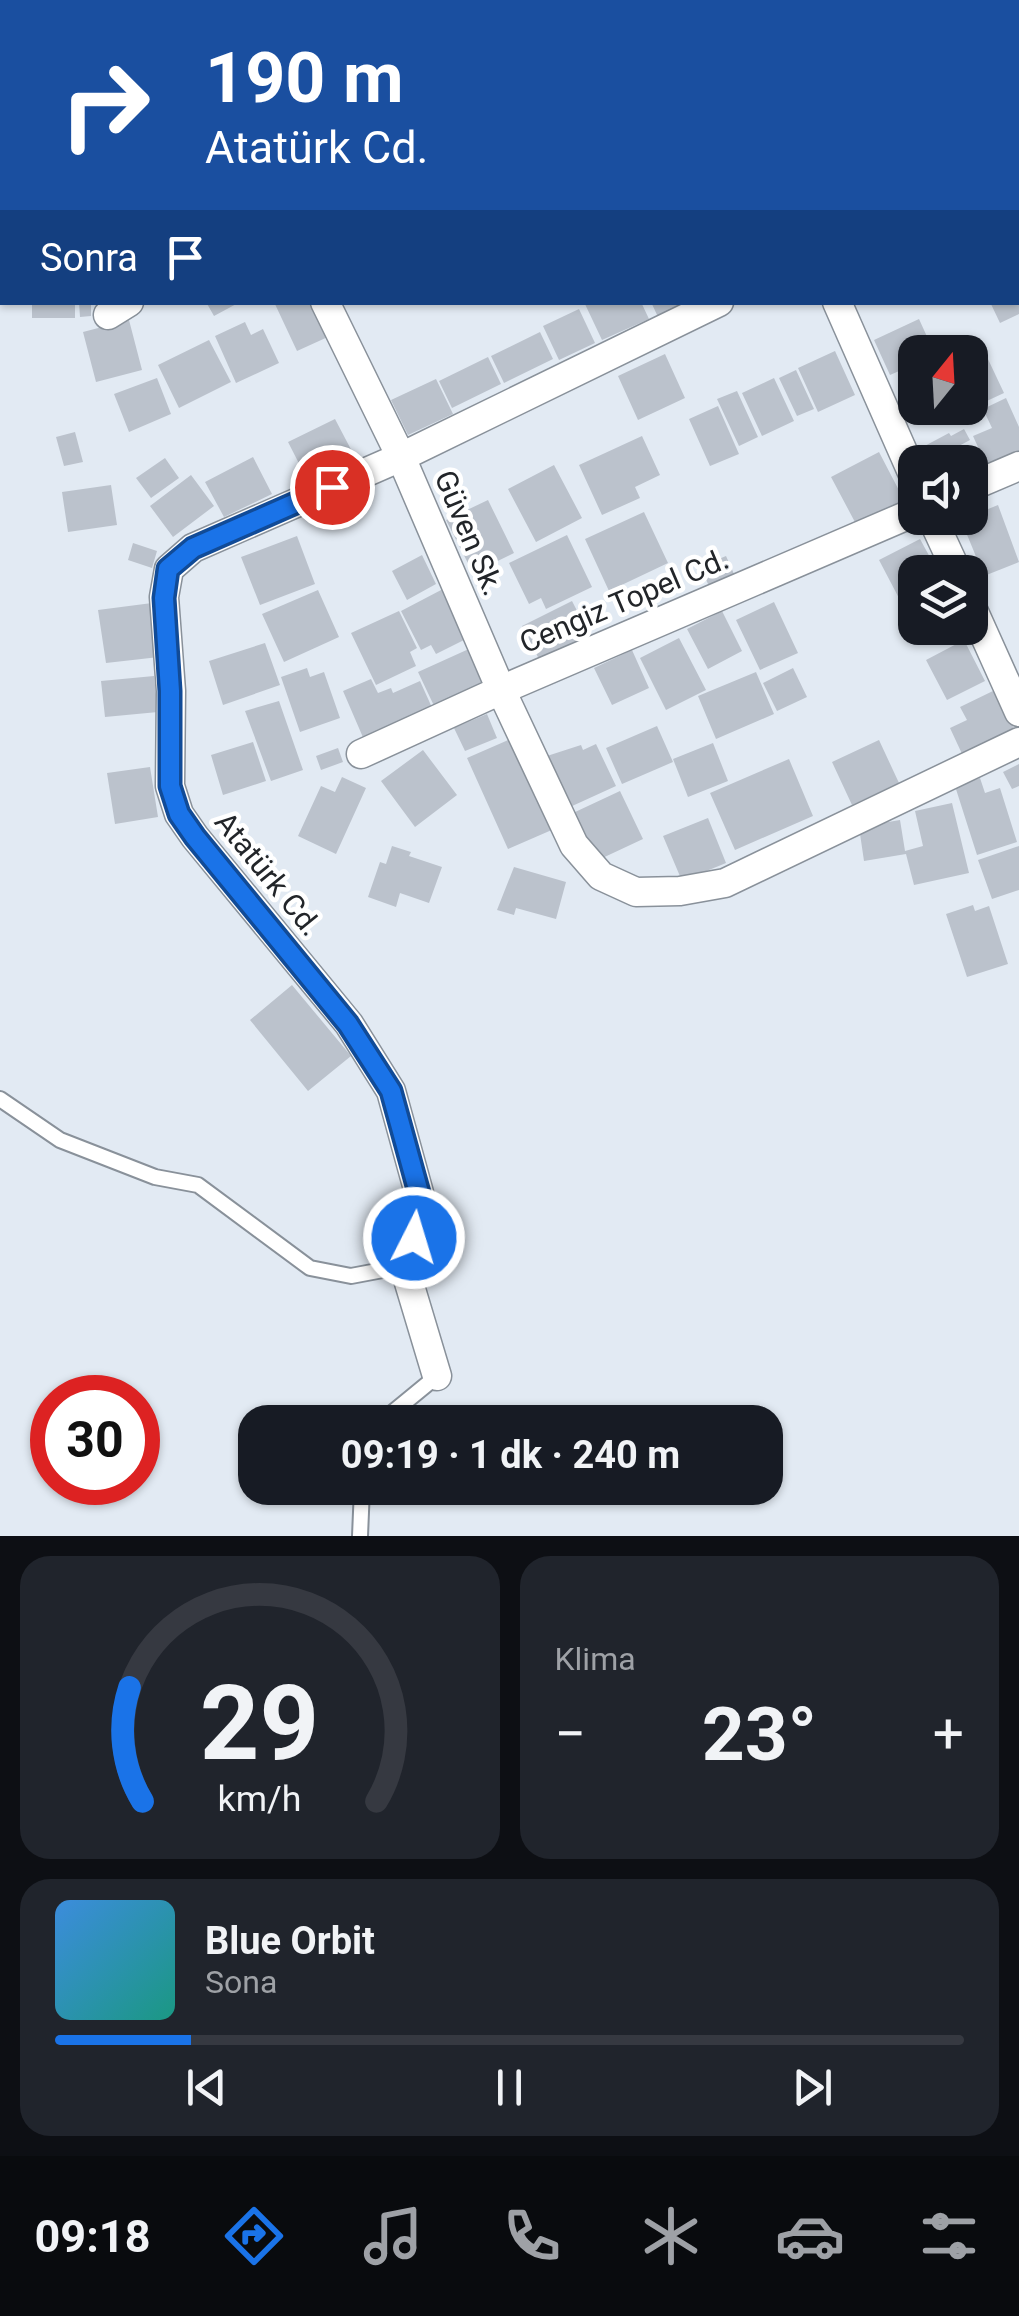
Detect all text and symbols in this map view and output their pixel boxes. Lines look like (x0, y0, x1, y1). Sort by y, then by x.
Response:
text: 190 m (205, 37, 404, 119)
icon: right (40, 40, 170, 170)
text: Atatürk Cd. (205, 121, 428, 174)
icon: arrive (158, 230, 213, 285)
text: Sonra (40, 236, 138, 280)
north arrow (898, 335, 988, 425)
map controls (898, 335, 988, 645)
pin (290, 445, 375, 530)
button: sound (898, 445, 988, 535)
icon: arrive (305, 460, 360, 515)
street label: Güven Sk. (428, 465, 511, 600)
street label: Cengiz Topel Cd. (514, 541, 733, 660)
button: layers (898, 555, 988, 645)
street label: Atatürk Cd. (208, 805, 329, 943)
position arrow (362, 1186, 466, 1290)
speed limit sign: 30 (30, 1375, 160, 1505)
text: 09:19 · 1 dk · 240 m (341, 1433, 680, 1477)
text: Klima (555, 1640, 636, 1678)
text: 29 (200, 1663, 319, 1784)
text: 23° (702, 1690, 817, 1778)
text: − (555, 1702, 586, 1766)
text: + (933, 1702, 964, 1766)
text: km/h (218, 1778, 302, 1820)
text: Blue Orbit (205, 1919, 375, 1963)
text: Sona (205, 1963, 277, 2001)
icon: previous (179, 2060, 234, 2115)
icon: pause (482, 2060, 537, 2115)
icon: next (785, 2060, 840, 2115)
icon: directions (219, 2201, 289, 2271)
icon: music (358, 2201, 428, 2271)
icon: phone (497, 2201, 567, 2271)
icon: climate (636, 2201, 706, 2271)
icon: car (775, 2201, 845, 2271)
icon: filters (914, 2201, 984, 2271)
text: 09:18 (35, 2210, 150, 2263)

